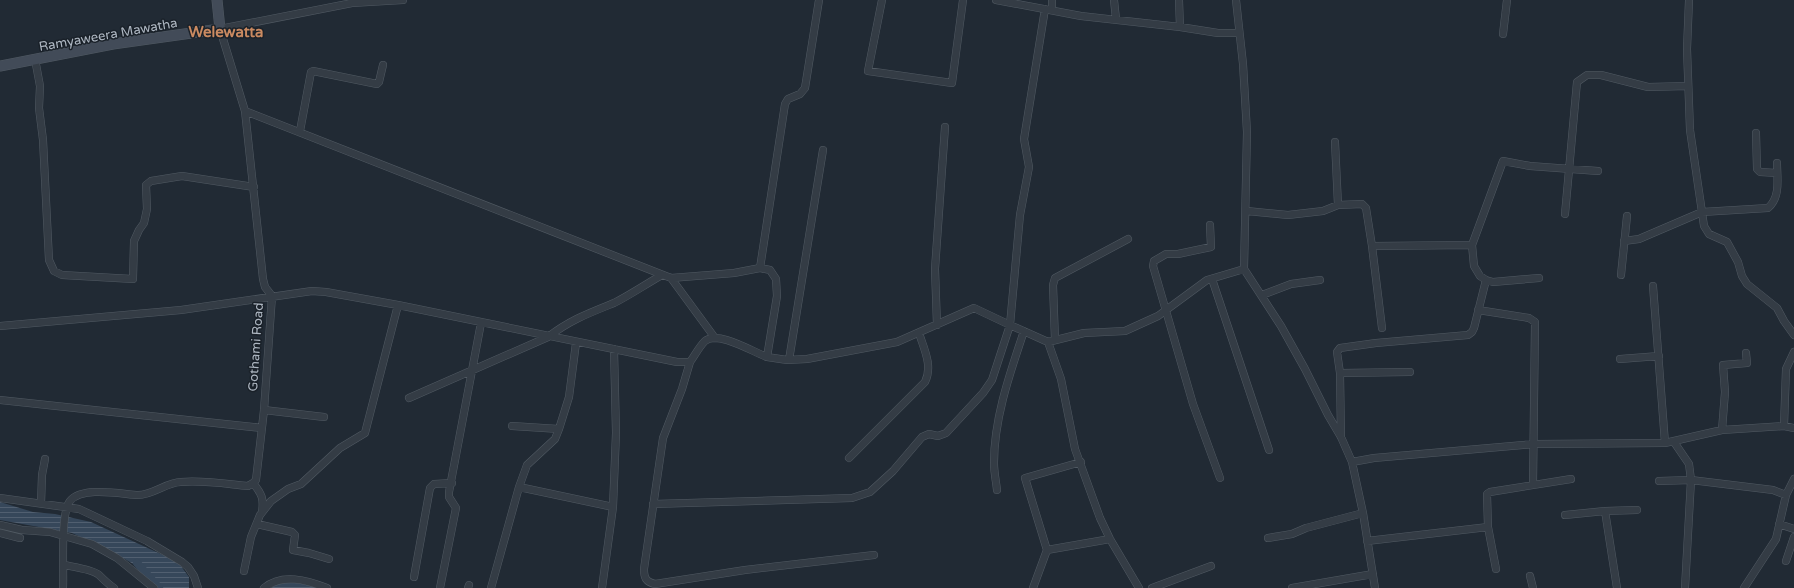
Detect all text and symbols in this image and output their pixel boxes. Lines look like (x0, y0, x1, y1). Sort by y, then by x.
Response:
street label: Ramyaweera Mawatha (38, 15, 179, 55)
district label: Welewatta (188, 23, 264, 41)
street label: Gothami Road (245, 302, 267, 392)

